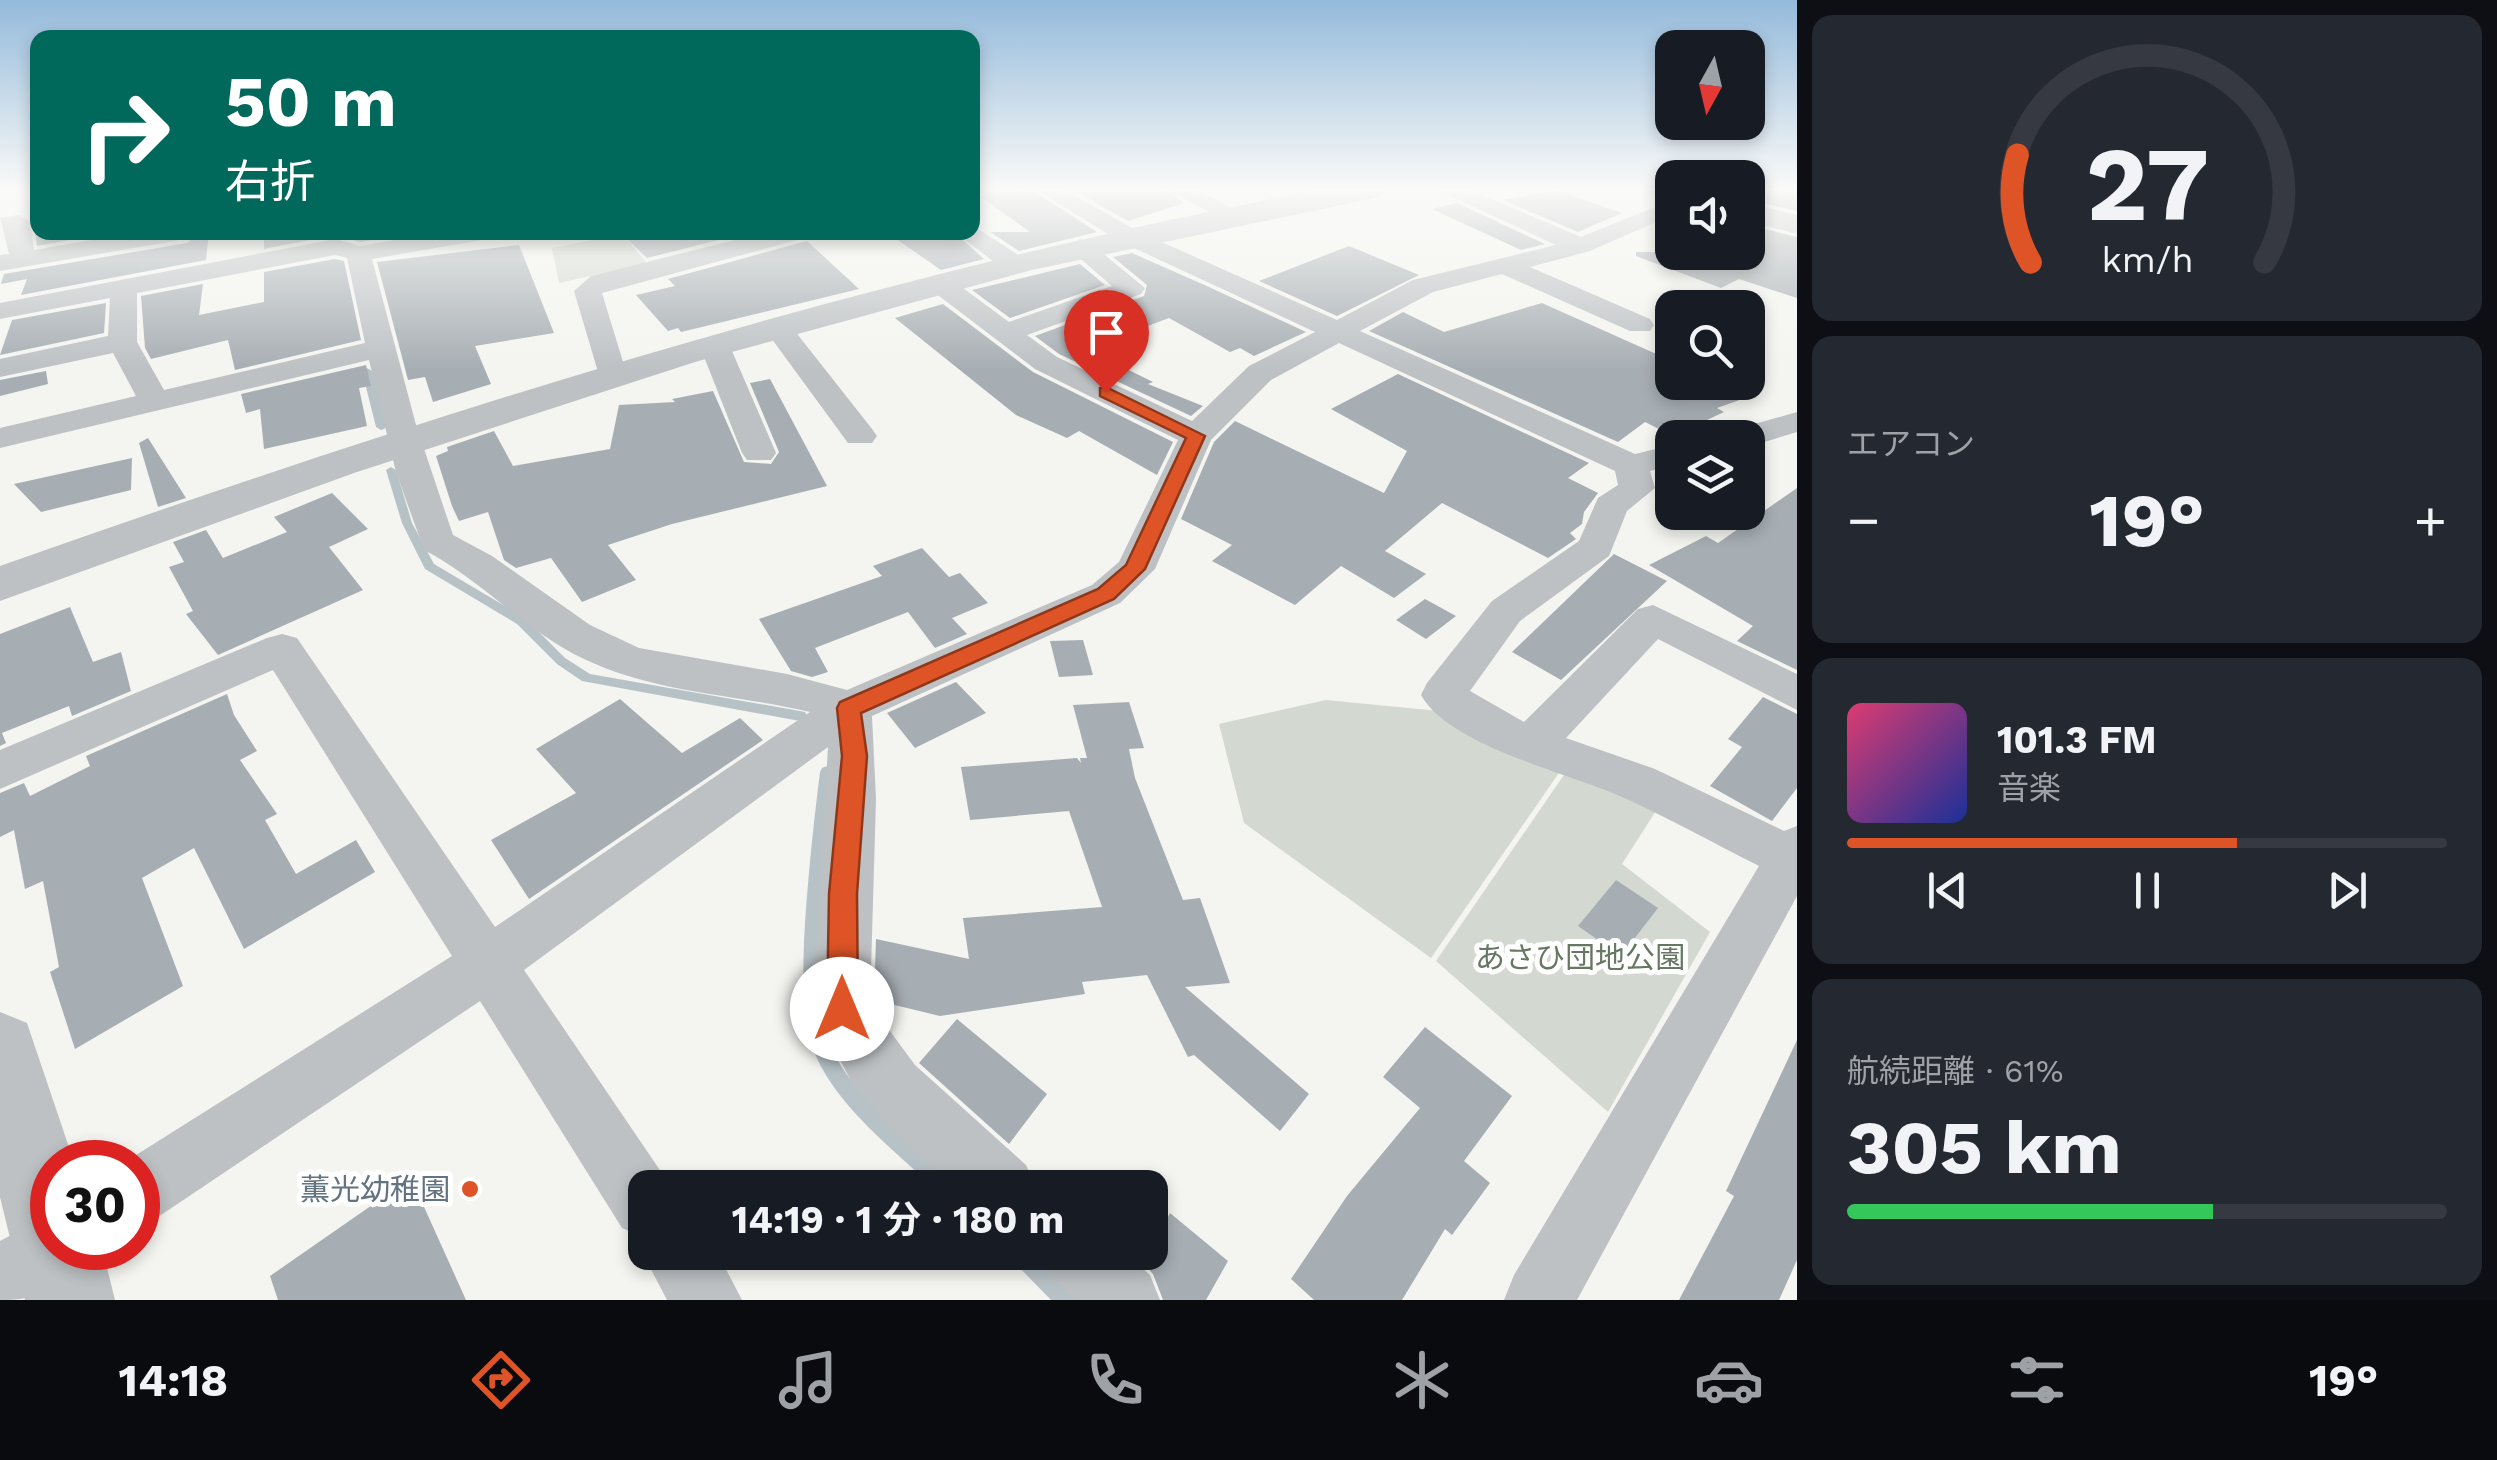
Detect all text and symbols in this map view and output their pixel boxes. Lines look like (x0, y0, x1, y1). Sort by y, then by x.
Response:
north arrow (1655, 30, 1765, 140)
map controls (1655, 30, 1765, 530)
text: 50 m (225, 61, 397, 143)
icon: right (60, 70, 190, 200)
text: 27 (2085, 123, 2209, 245)
text: 右折 (225, 155, 315, 208)
button: sound (1655, 160, 1765, 270)
text: km/h (2101, 239, 2193, 281)
pin (1064, 290, 1149, 393)
button: search (1655, 290, 1765, 400)
icon: arrive (1079, 305, 1134, 360)
button: layers (1655, 420, 1765, 530)
text: エアコン (1847, 425, 1975, 463)
text: 19° (2089, 476, 2205, 564)
text: − (1847, 488, 1880, 552)
text: + (2414, 488, 2447, 552)
text: 101.3 FM (1997, 718, 2157, 762)
text: 音楽 (1997, 769, 2061, 807)
icon: previous (1920, 863, 1975, 918)
icon: pause (2120, 863, 2175, 918)
icon: next (2320, 863, 2375, 918)
park label: あさひ団地公園 (1475, 940, 1685, 975)
position arrow (790, 957, 894, 1061)
text: 航続距離 · 61% (1847, 1052, 2063, 1090)
text: 305 km (1847, 1103, 2122, 1191)
speed limit sign: 30 (30, 1140, 160, 1270)
place label: 薫光幼稚園 (300, 1172, 450, 1207)
marker: 薫光幼稚園 (459, 1178, 481, 1200)
text: 14:19 · 1 分 · 180 m (732, 1198, 1064, 1242)
icon: directions (466, 1345, 536, 1415)
icon: music (773, 1345, 843, 1415)
icon: phone (1080, 1345, 1150, 1415)
icon: climate (1387, 1345, 1457, 1415)
icon: car (1694, 1345, 1764, 1415)
icon: filters (2002, 1345, 2072, 1415)
text: 14:18 (119, 1354, 228, 1407)
text: 19° (2309, 1354, 2378, 1407)

